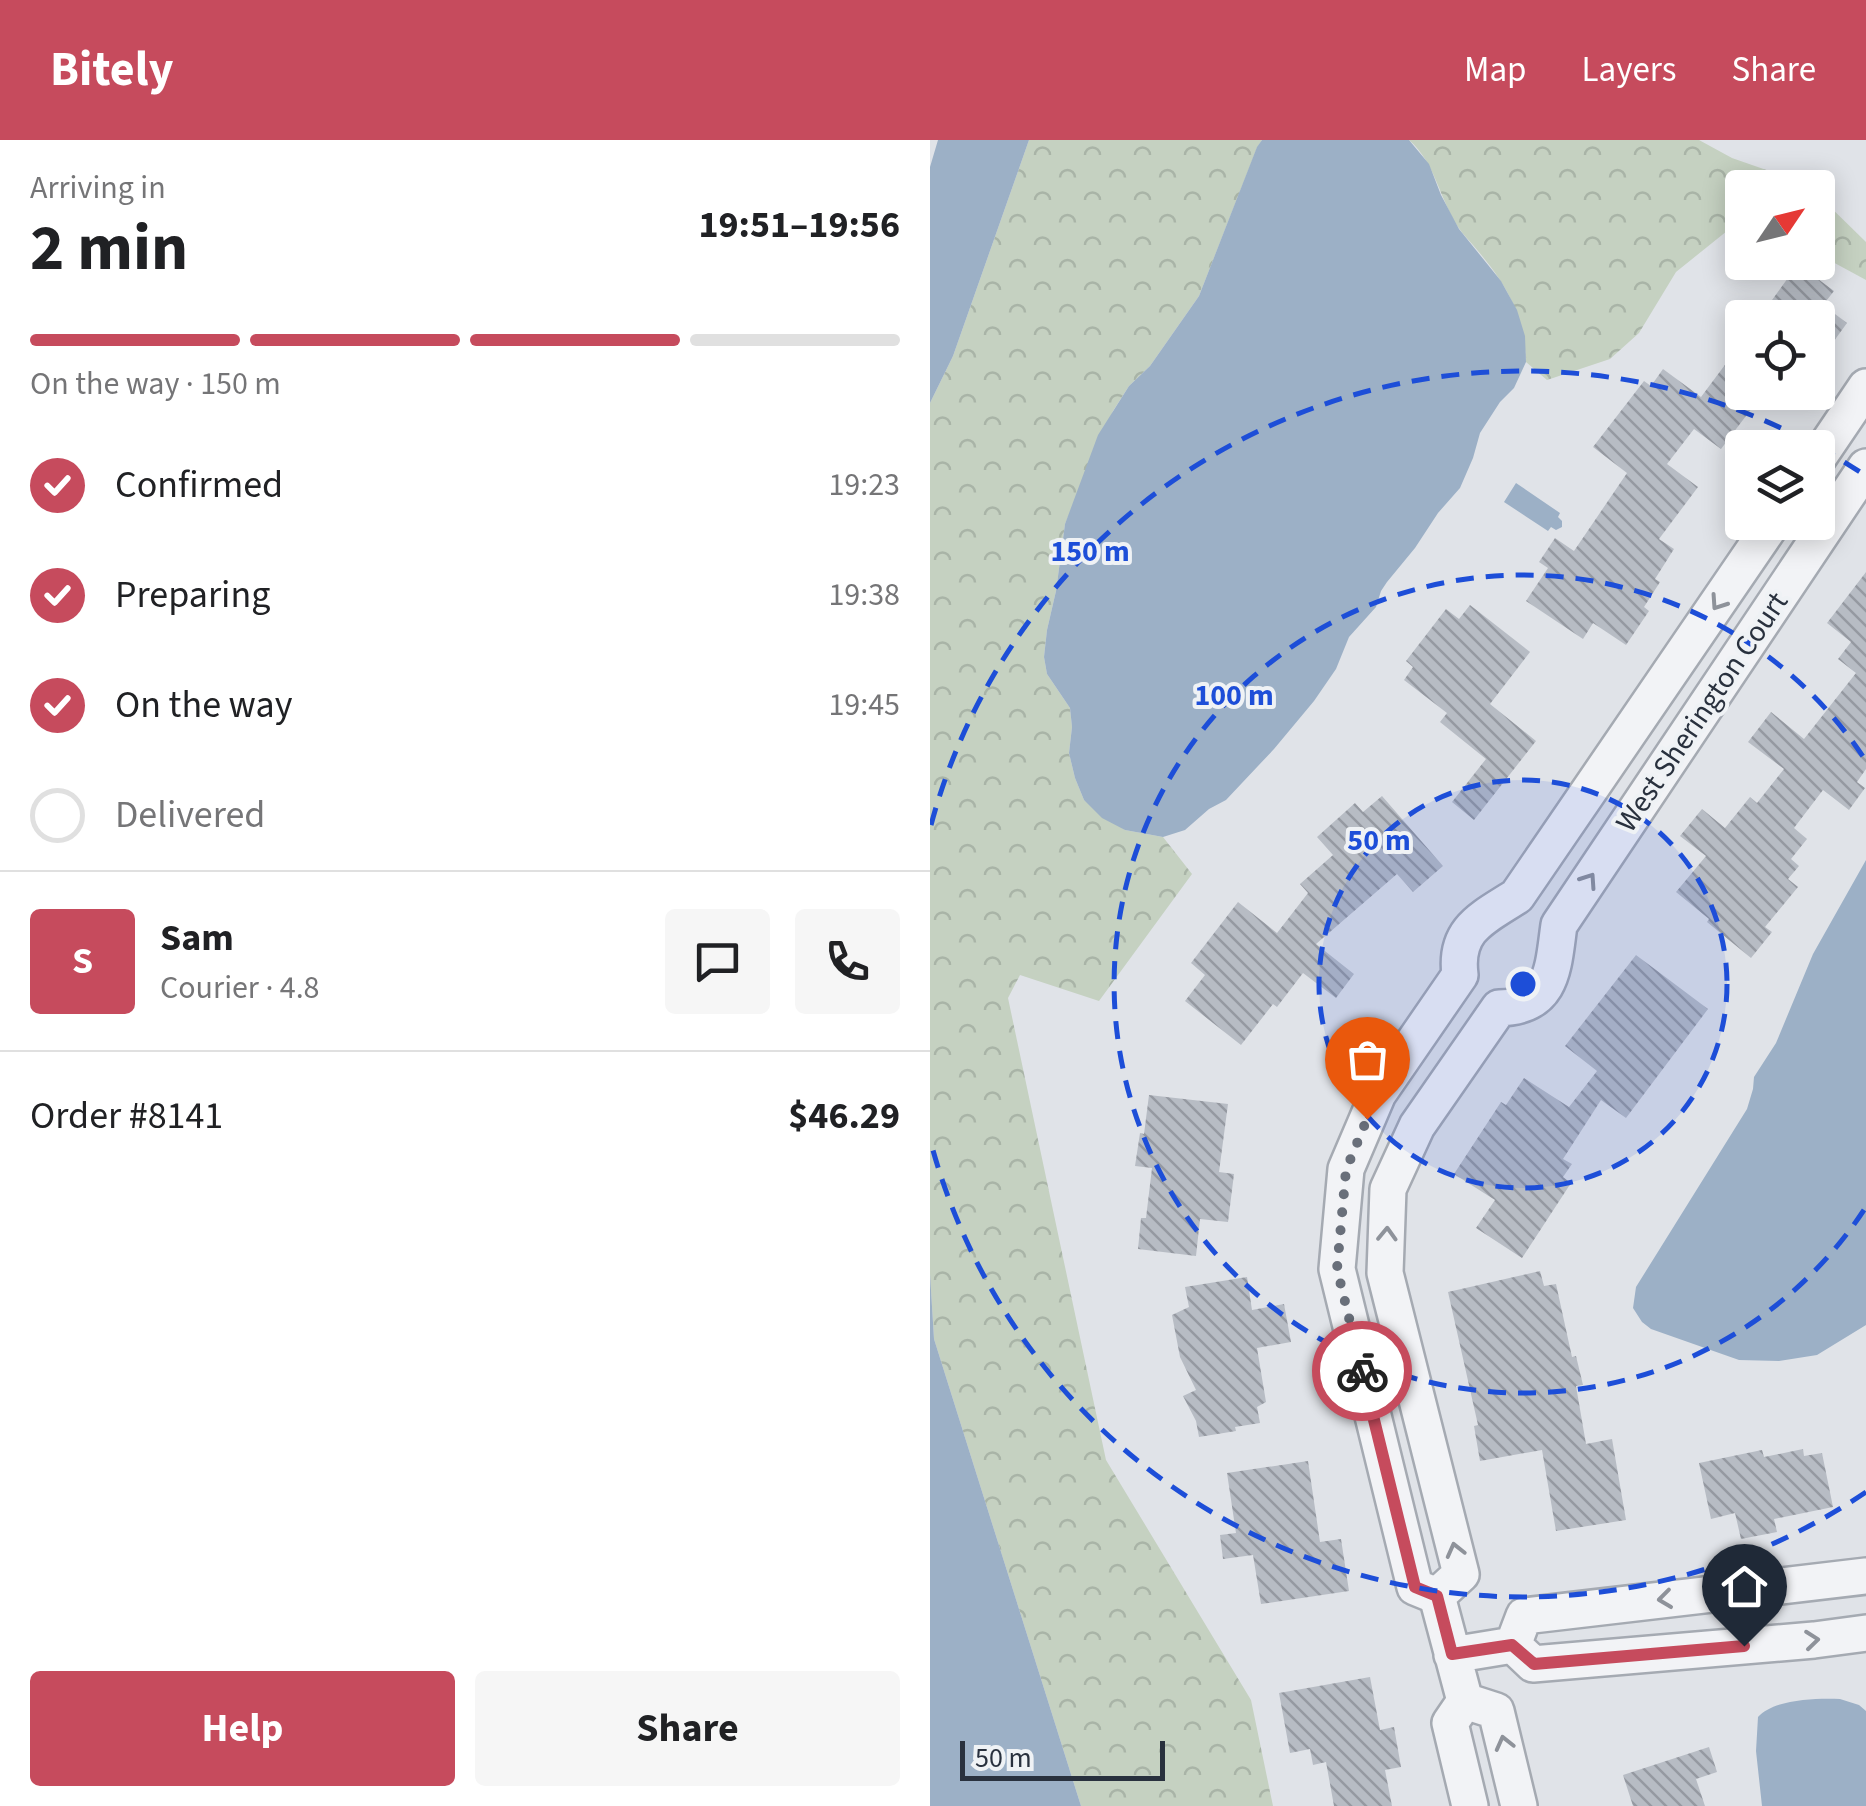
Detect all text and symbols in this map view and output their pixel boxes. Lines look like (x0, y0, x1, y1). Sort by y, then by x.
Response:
text: Bitely (50, 36, 173, 104)
text: Map (1464, 45, 1527, 95)
text: Layers (1582, 45, 1676, 95)
text: Share (1731, 45, 1816, 95)
text: Arriving in (30, 165, 166, 211)
north arrow (1725, 170, 1835, 280)
map controls (1725, 170, 1835, 540)
text: 19:51–19:56 (698, 198, 900, 252)
text: 2 min (30, 202, 188, 295)
button: locate (1725, 300, 1835, 410)
text: On the way · 150 m (30, 361, 281, 407)
button: layers (1725, 430, 1835, 540)
icon: check (30, 458, 85, 513)
text: Confirmed (115, 458, 283, 512)
text: 19:23 (828, 462, 900, 508)
text: 150 m (1050, 530, 1130, 573)
icon: check (30, 568, 85, 623)
text: Preparing (115, 568, 270, 622)
text: 19:38 (828, 572, 900, 618)
street label: West Sherington Court (1605, 583, 1799, 841)
one-way arrow (1712, 591, 1730, 610)
text: 100 m (1194, 674, 1274, 717)
icon: check (30, 678, 85, 733)
text: On the way (115, 678, 292, 732)
text: 19:45 (828, 682, 900, 728)
text: Delivered (115, 788, 265, 842)
text: 50 m (1347, 819, 1411, 862)
one-way arrow (1577, 872, 1596, 890)
button: chat (665, 909, 770, 1014)
button: phone (795, 909, 900, 1014)
text: Sam (160, 911, 234, 965)
text: S (72, 934, 93, 988)
text: Courier · 4.8 (160, 965, 320, 1011)
centre of rings (1505, 966, 1541, 1002)
pin (1325, 1017, 1410, 1120)
icon: bag (1340, 1032, 1395, 1087)
text: Order #8141 (30, 1089, 223, 1143)
text: $46.29 (788, 1089, 900, 1143)
one-way arrow (1376, 1225, 1397, 1241)
courier (1312, 1321, 1412, 1421)
icon: bike (1335, 1344, 1390, 1399)
one-way arrow (1446, 1542, 1467, 1559)
pin (1702, 1544, 1787, 1647)
icon: home (1717, 1559, 1772, 1614)
one-way arrow (1656, 1588, 1672, 1609)
one-way arrow (1804, 1630, 1820, 1651)
button: Help (30, 1671, 455, 1786)
button: Share (475, 1671, 900, 1786)
one-way arrow (1494, 1735, 1515, 1752)
scale bar (960, 1736, 1165, 1780)
text: 50 m (975, 1738, 1032, 1778)

